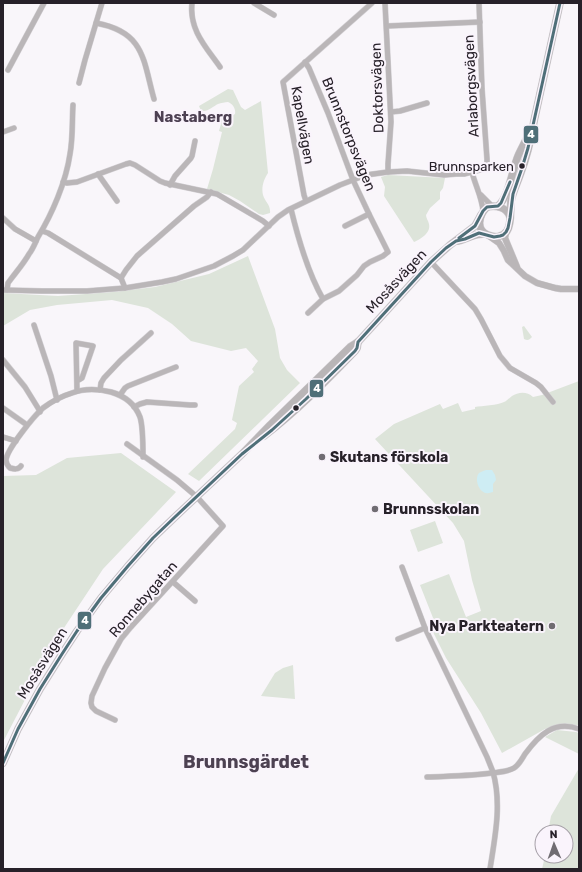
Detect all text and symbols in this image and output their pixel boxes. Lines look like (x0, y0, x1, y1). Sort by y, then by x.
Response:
street label: Arlaborgsvägen (460, 34, 483, 138)
street label: Doktorsvägen (367, 42, 388, 134)
street label: Brunnstorpsvägen (318, 75, 379, 194)
street label: Kapellvägen (287, 85, 318, 165)
district label: Nastaberg (154, 108, 232, 126)
line badge: 4 (523, 125, 539, 144)
text: 4 (527, 128, 535, 141)
place label: Brunnsparken (429, 159, 514, 174)
marker: Brunnsparken (517, 161, 527, 171)
street label: Mosåsvägen (363, 246, 430, 317)
line badge: 4 (309, 379, 324, 398)
text: 4 (313, 382, 321, 395)
unlabelled marker (291, 403, 301, 413)
place label: Skutans förskola (330, 449, 448, 466)
marker: Skutans förskola (317, 452, 327, 462)
place label: Brunnsskolan (383, 501, 479, 518)
marker: Brunnsskolan (370, 504, 380, 514)
street label: Ronnebygatan (106, 558, 181, 641)
line badge: 4 (77, 611, 92, 630)
text: 4 (81, 614, 89, 627)
place label: Nya Parkteatern (429, 618, 544, 635)
marker: Nya Parkteatern (547, 621, 557, 631)
street label: Mosåsvägen (14, 625, 71, 702)
district label: Brunnsgärdet (183, 751, 309, 773)
north arrow (534, 824, 574, 864)
text: N (549, 828, 558, 841)

